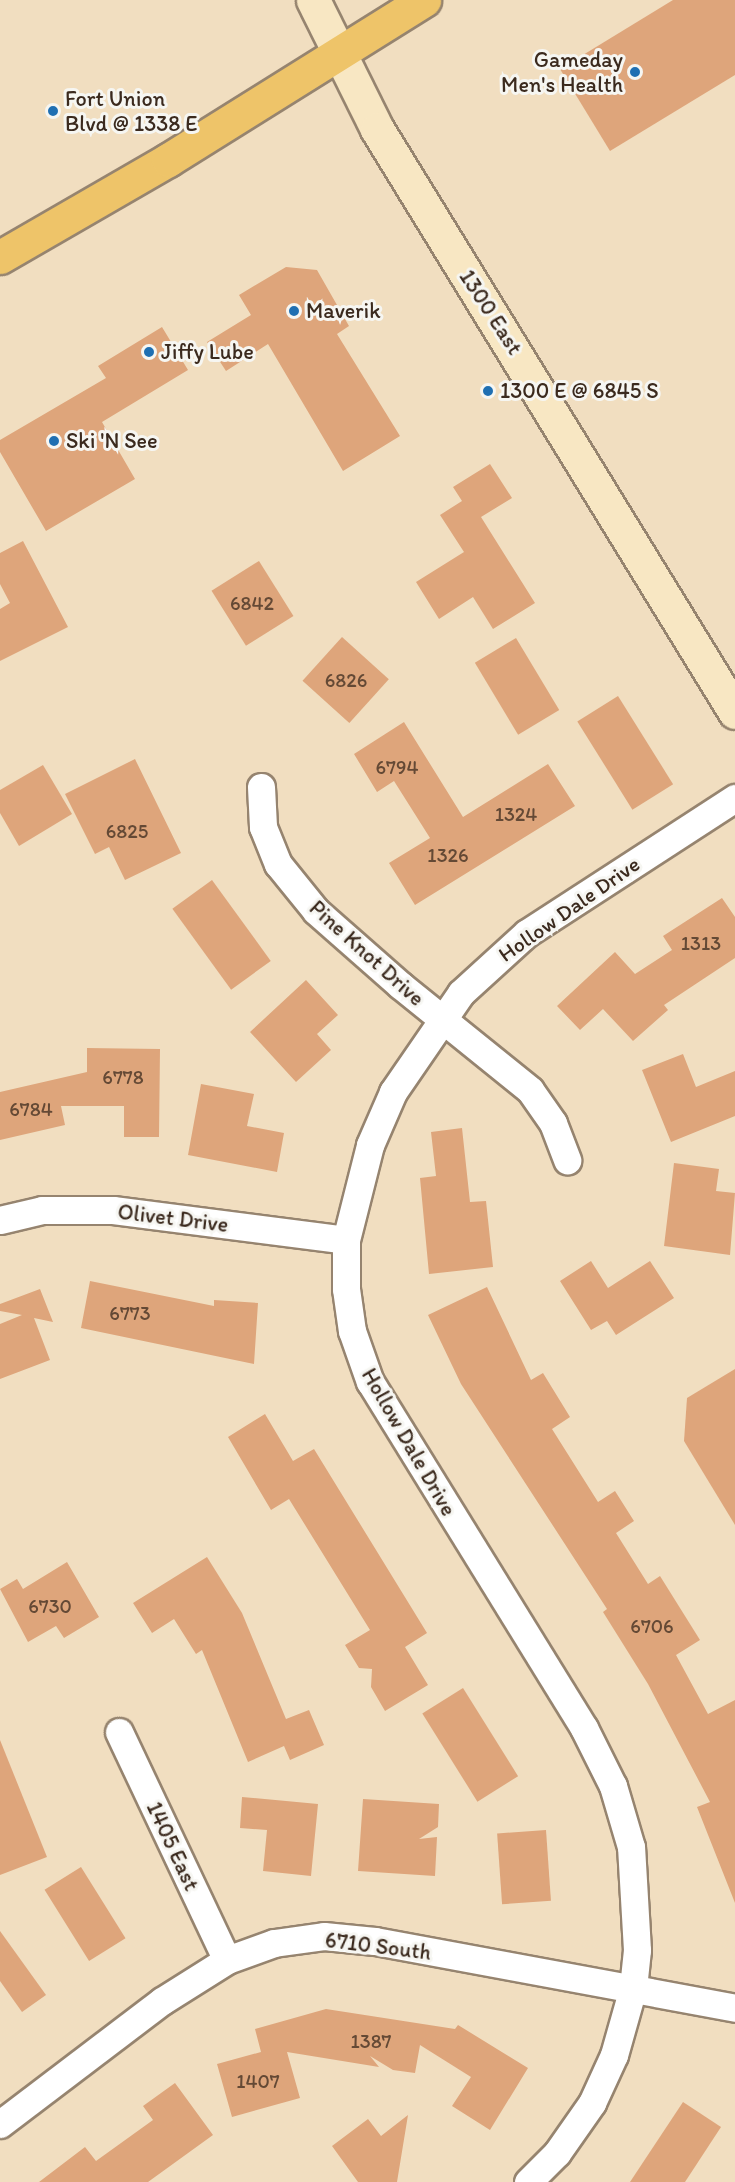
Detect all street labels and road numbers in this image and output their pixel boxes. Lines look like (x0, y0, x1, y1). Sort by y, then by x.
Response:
street label: 1300 East (454, 265, 528, 359)
street label: Hollow Dale Drive (493, 850, 645, 968)
street label: Pine Knot Drive (304, 894, 430, 1012)
street label: Olivet Drive (116, 1198, 230, 1238)
street label: Hollow Dale Drive (356, 1363, 462, 1521)
street label: 1405 East (141, 1797, 205, 1895)
street label: 6710 South (324, 1926, 432, 1966)

